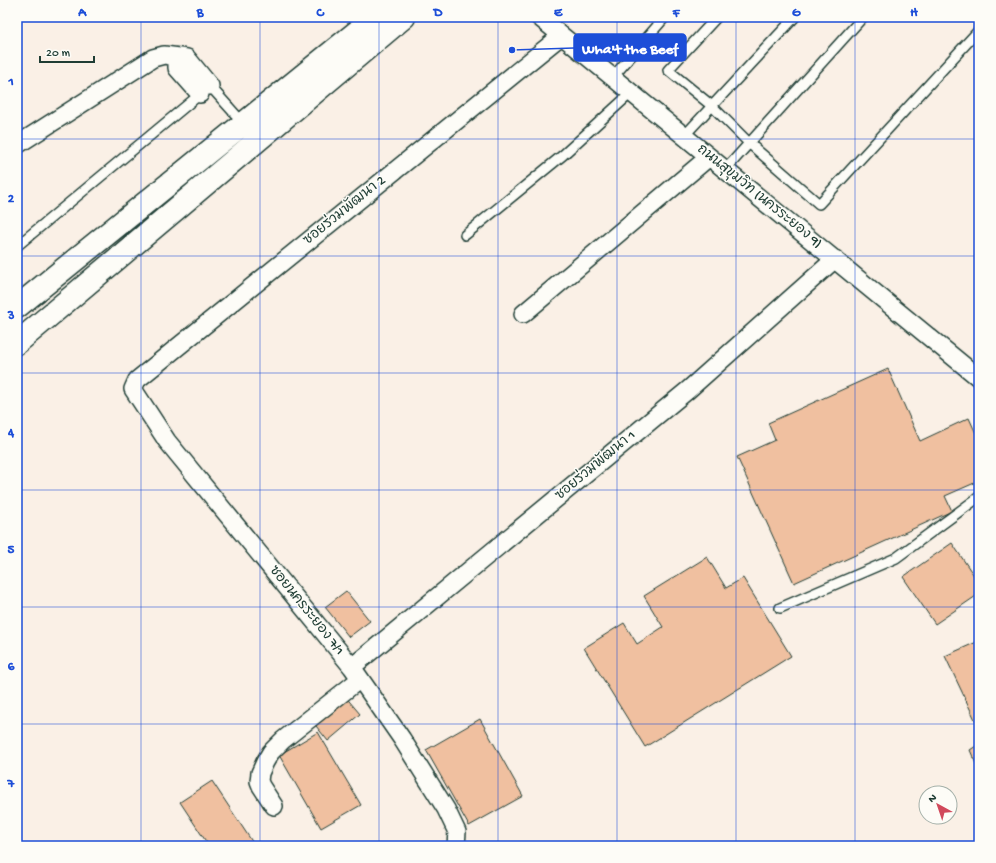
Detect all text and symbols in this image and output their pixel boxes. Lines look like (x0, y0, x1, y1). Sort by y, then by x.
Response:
text: A (77, 6, 87, 21)
text: B (196, 6, 205, 21)
text: C (315, 6, 325, 21)
text: D (433, 6, 443, 21)
text: E (554, 6, 563, 21)
text: F (672, 6, 681, 21)
text: G (792, 6, 801, 21)
text: H (910, 6, 918, 21)
callout: Wha't the Beef (574, 34, 686, 61)
scale bar (40, 38, 94, 64)
text: Wha't the Beef (581, 41, 679, 59)
text: 20 m (46, 47, 71, 61)
text: 1 (7, 75, 14, 90)
street label: ถนนสุขุมวิท (นครระยอง 9) (693, 141, 826, 253)
street label: ซอยร่วมพัฒนา 2 (299, 171, 390, 249)
text: 2 (8, 192, 15, 207)
text: 3 (7, 309, 15, 324)
text: 4 (7, 426, 15, 441)
street label: ซอยร่วมพัฒนา 1 (551, 426, 640, 505)
text: 5 (8, 543, 15, 558)
street label: ซอยนครระยอง 7/1 (265, 563, 347, 659)
text: 6 (8, 660, 15, 675)
text: 7 (7, 777, 16, 792)
north arrow (918, 785, 958, 825)
text: N (926, 792, 939, 806)

